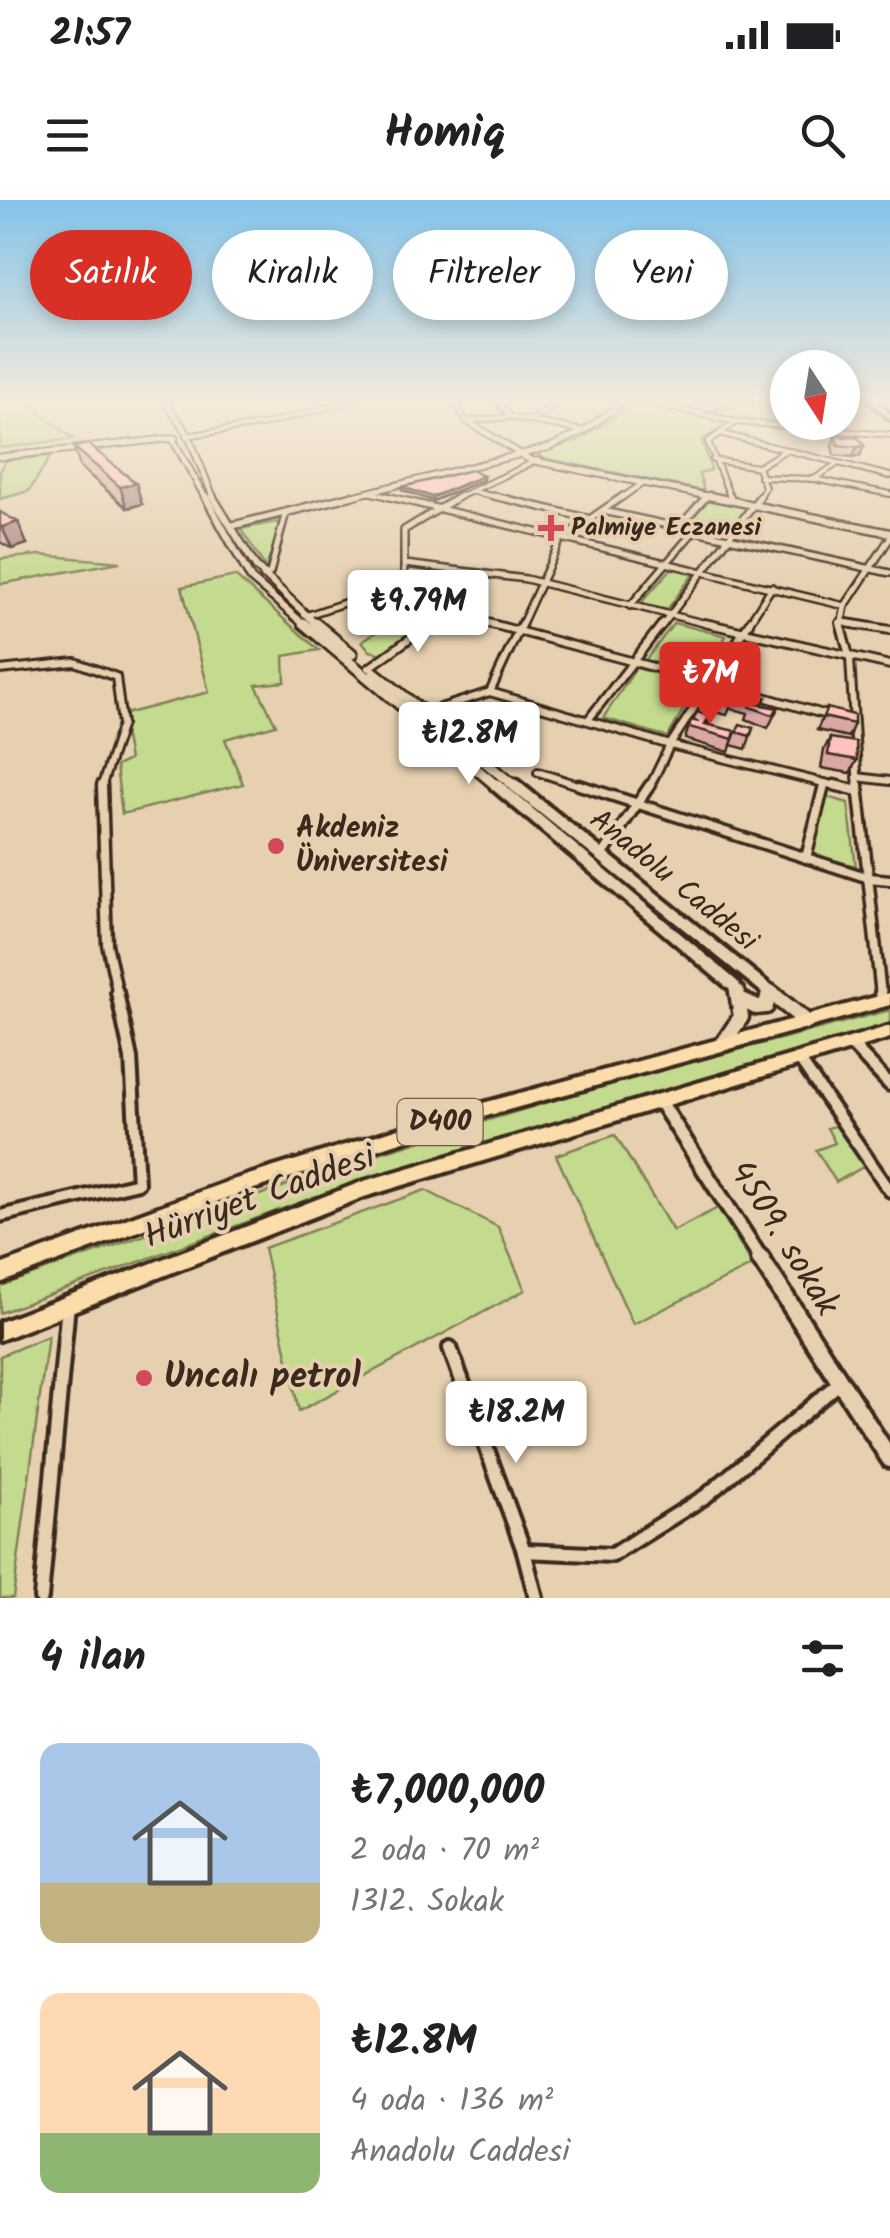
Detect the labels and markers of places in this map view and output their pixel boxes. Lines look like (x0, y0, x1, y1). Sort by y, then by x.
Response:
place label: Palmiye Eczanesi (571, 508, 761, 548)
marker: Palmiye Eczanesi (540, 517, 562, 539)
pin: ₺9.79M (337, 570, 499, 655)
pin: ₺7M (662, 642, 758, 727)
pin: ₺12.8M (388, 702, 550, 787)
place label: Akdeniz Üniversitesi (296, 805, 449, 887)
marker: Akdeniz Üniversitesi (265, 835, 287, 857)
place label: Uncalı petrol (164, 1350, 361, 1406)
marker: Uncalı petrol (133, 1367, 155, 1389)
pin: ₺18.2M (435, 1381, 597, 1466)

